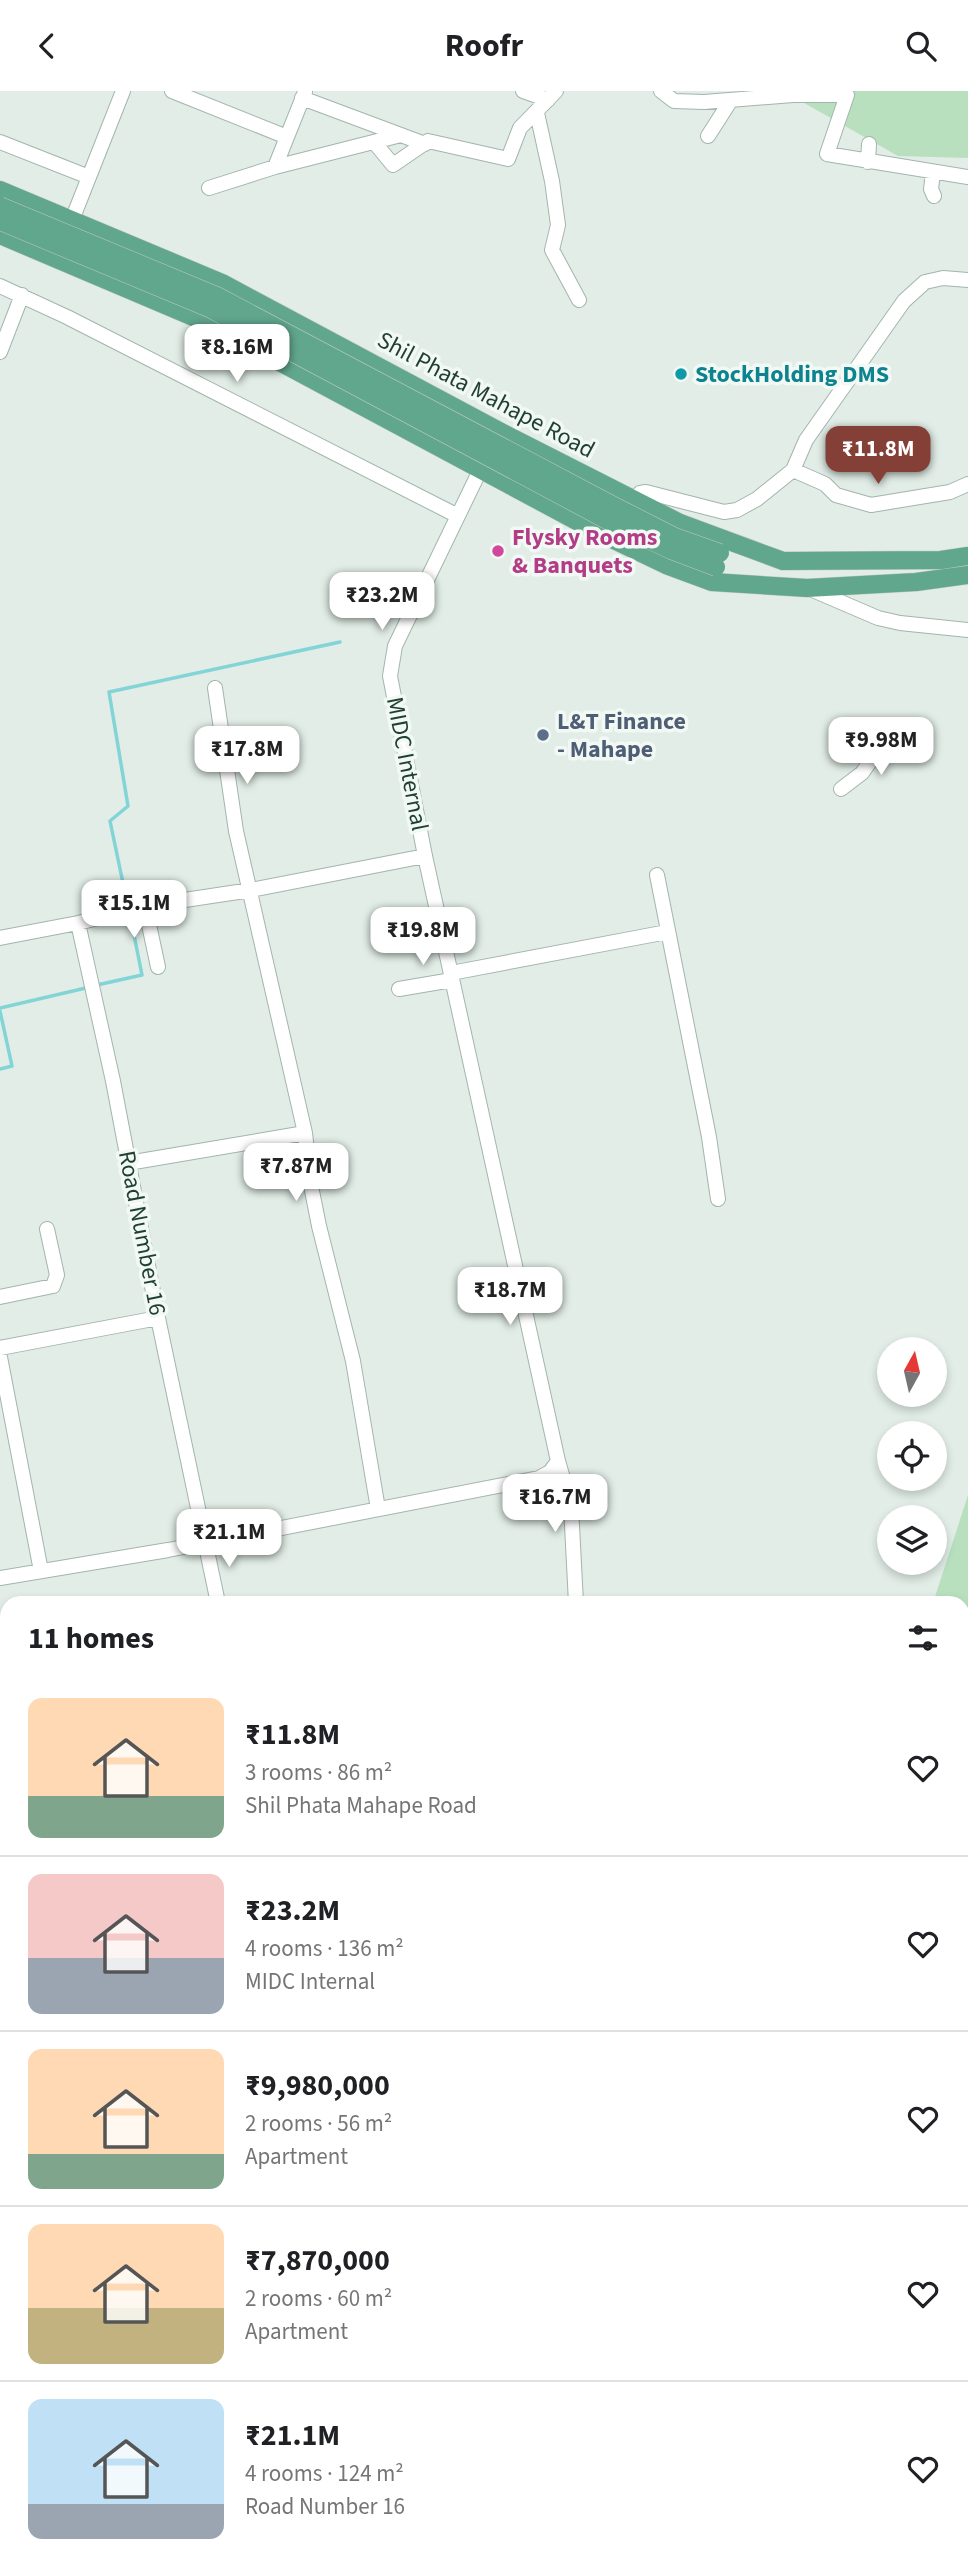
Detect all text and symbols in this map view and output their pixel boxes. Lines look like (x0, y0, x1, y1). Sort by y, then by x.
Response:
text: Roofr (445, 23, 523, 69)
icon: back (28, 27, 66, 65)
icon: search (902, 27, 940, 65)
street label: Shil Phata Mahape Road (371, 323, 601, 467)
pin: ₹8.16M (180, 324, 294, 384)
text: ₹8.16M (200, 330, 274, 363)
place label: StockHolding DMS (695, 357, 889, 392)
marker: StockHolding DMS (673, 366, 689, 382)
pin: ₹11.8M (821, 427, 935, 486)
text: ₹11.8M (841, 432, 915, 465)
place label: Flysky Rooms & Banquets (512, 520, 657, 583)
marker: Flysky Rooms & Banquets (490, 543, 506, 559)
pin: ₹23.2M (325, 573, 439, 632)
text: ₹23.2M (345, 578, 419, 611)
street label: MIDC Internal (377, 694, 437, 834)
place label: L&T Finance - Mahape (557, 704, 686, 767)
pin: ₹9.98M (824, 717, 938, 777)
text: ₹9.98M (844, 723, 918, 756)
pin: ₹17.8M (190, 727, 304, 786)
marker: L&T Finance - Mahape (535, 727, 551, 743)
text: ₹17.8M (210, 732, 284, 765)
pin: ₹15.1M (77, 881, 191, 940)
text: ₹15.1M (97, 886, 171, 919)
pin: ₹19.8M (366, 907, 480, 967)
text: ₹19.8M (386, 913, 460, 946)
pin: ₹7.87M (239, 1143, 353, 1203)
street label: Road Number 16 (109, 1148, 175, 1318)
text: ₹7.87M (259, 1149, 333, 1182)
pin: ₹18.7M (453, 1267, 567, 1327)
text: ₹18.7M (473, 1273, 547, 1306)
north arrow (877, 1337, 947, 1407)
map controls (877, 1337, 947, 1575)
button: locate (877, 1421, 947, 1491)
pin: ₹16.7M (498, 1475, 612, 1534)
text: ₹16.7M (518, 1480, 592, 1513)
button: layers (877, 1505, 947, 1575)
pin: ₹21.1M (172, 1509, 286, 1569)
text: ₹21.1M (192, 1515, 266, 1548)
text: 11 homes (28, 1617, 154, 1660)
icon: filters (904, 1619, 942, 1657)
text: ₹11.8M (245, 1713, 340, 1756)
icon: home (84, 1726, 168, 1810)
icon: heart (904, 1749, 942, 1787)
text: 3 rooms · 86 m² (245, 1756, 392, 1789)
text: Shil Phata Mahape Road (245, 1789, 477, 1822)
text: ₹23.2M (245, 1889, 340, 1932)
icon: home (84, 1902, 168, 1986)
icon: heart (904, 1925, 942, 1963)
text: 4 rooms · 136 m² (245, 1932, 404, 1965)
text: MIDC Internal (245, 1965, 375, 1998)
text: ₹9,980,000 (245, 2064, 390, 2107)
icon: home (84, 2077, 168, 2161)
icon: heart (904, 2100, 942, 2138)
text: 2 rooms · 56 m² (245, 2107, 392, 2140)
text: Apartment (245, 2140, 348, 2173)
text: ₹7,870,000 (245, 2239, 390, 2282)
icon: home (84, 2252, 168, 2336)
icon: heart (904, 2275, 942, 2313)
text: 2 rooms · 60 m² (245, 2282, 392, 2315)
text: Apartment (245, 2315, 348, 2348)
text: ₹21.1M (245, 2414, 340, 2457)
icon: home (84, 2427, 168, 2511)
icon: heart (904, 2450, 942, 2488)
text: 4 rooms · 124 m² (245, 2457, 404, 2490)
text: Road Number 16 (245, 2490, 405, 2523)

